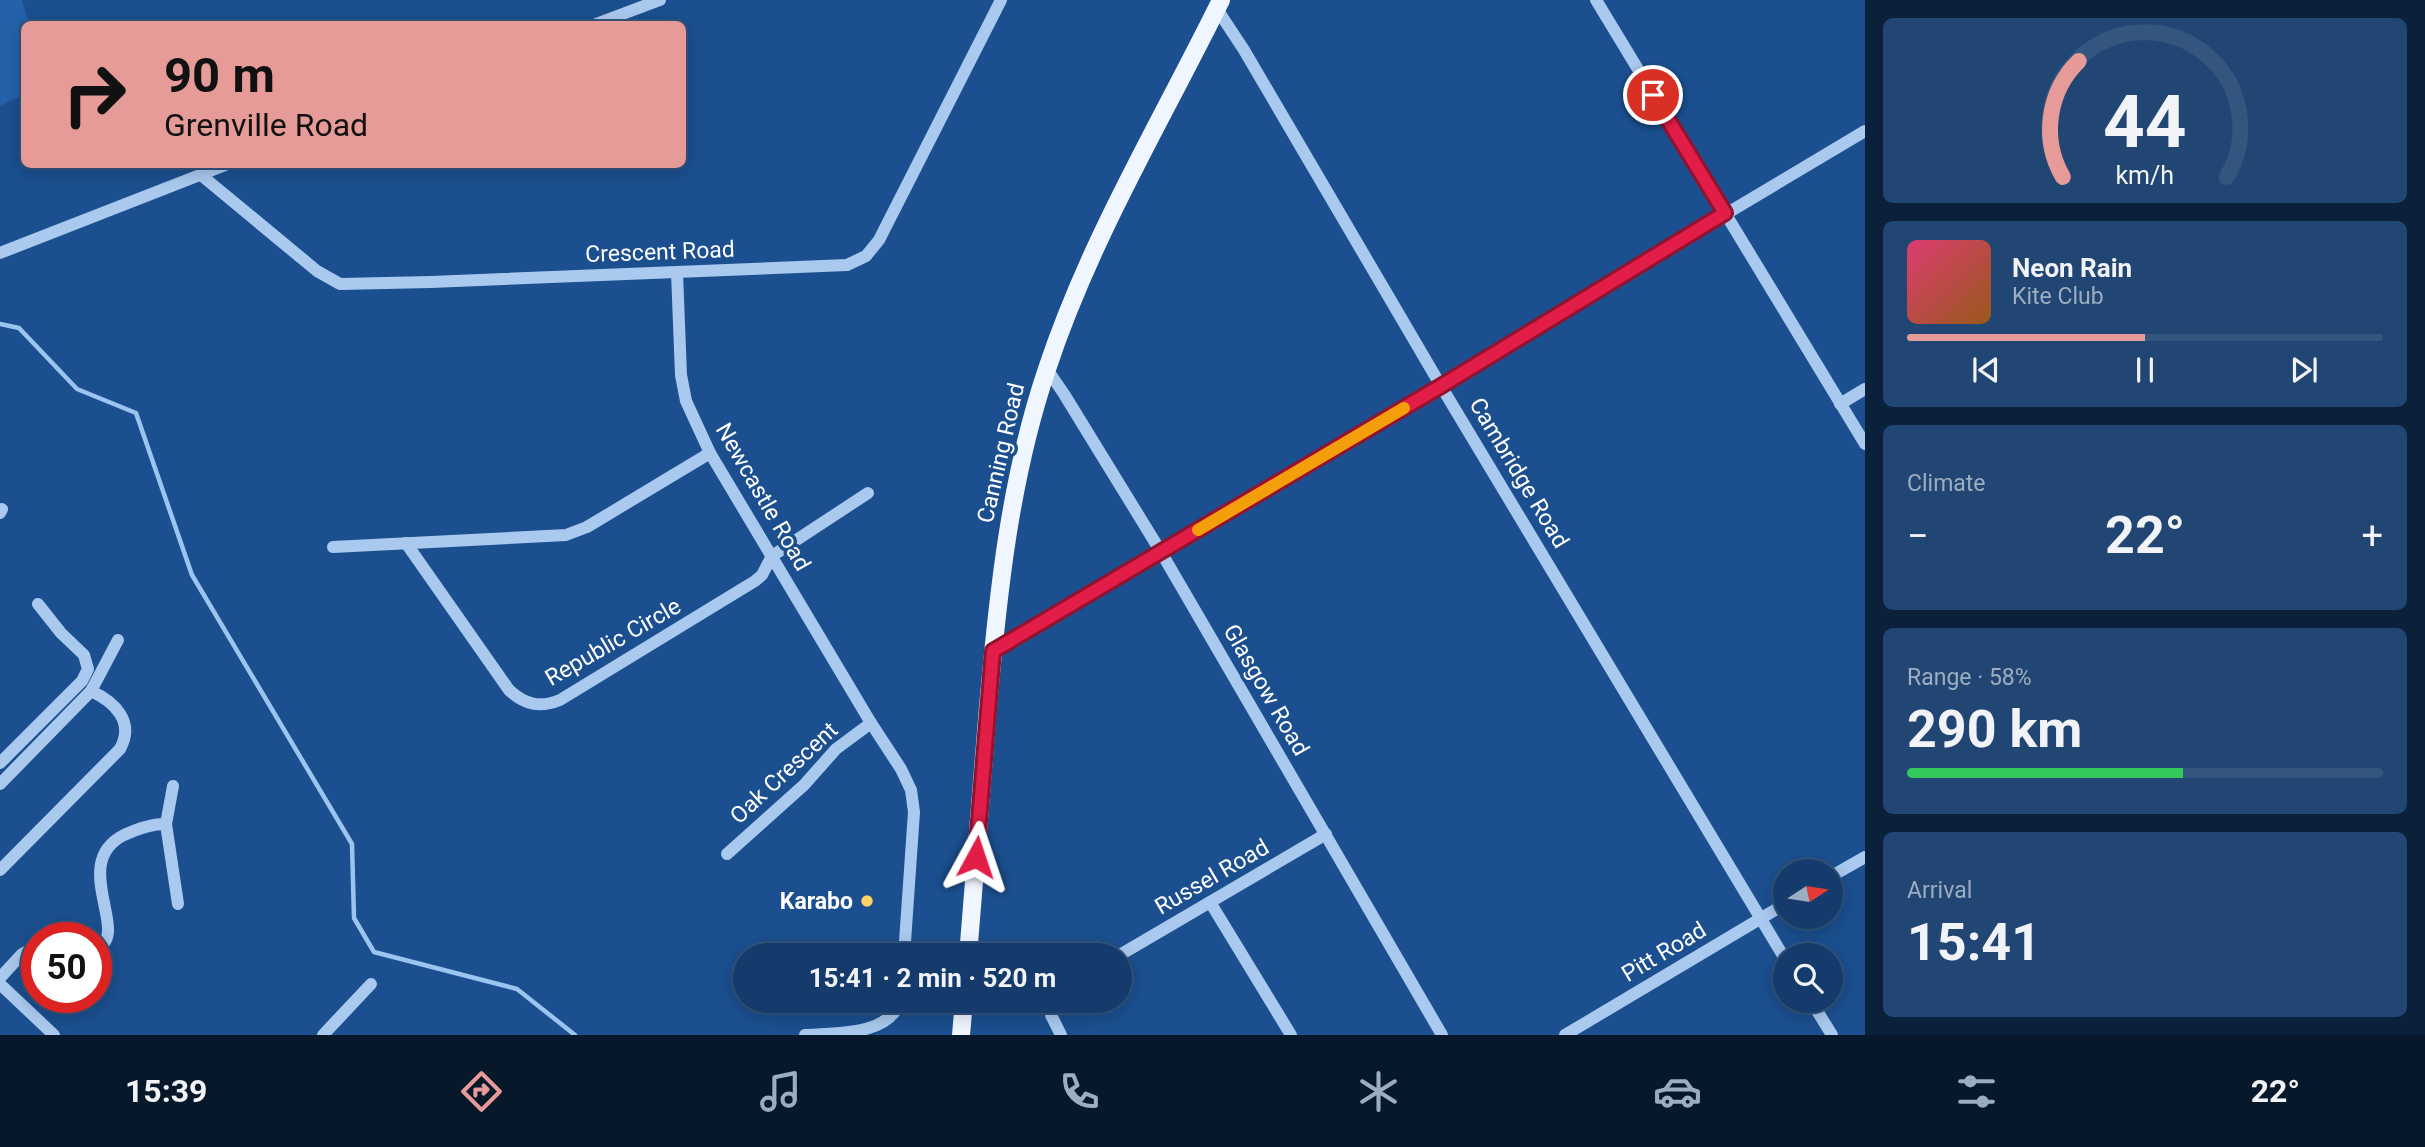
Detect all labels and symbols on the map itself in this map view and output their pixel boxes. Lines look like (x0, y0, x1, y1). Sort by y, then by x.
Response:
pin (1623, 65, 1683, 125)
street label: Crescent Road (585, 236, 735, 268)
street label: Canning Road (972, 381, 1030, 525)
street label: Cambridge Road (1464, 393, 1574, 553)
street label: Newcastle Road (710, 418, 816, 576)
street label: Republic Circle (541, 592, 685, 692)
street label: Glasgow Road (1217, 619, 1315, 761)
street label: Oak Crescent (725, 716, 843, 830)
position arrow (939, 820, 1013, 894)
street label: Russel Road (1150, 834, 1274, 920)
north arrow (1773, 859, 1843, 929)
place label: Karabo (780, 888, 853, 915)
marker: Karabo (859, 893, 875, 909)
street label: Pitt Road (1617, 916, 1711, 988)
speed limit sign: 50 (21, 922, 112, 1013)

